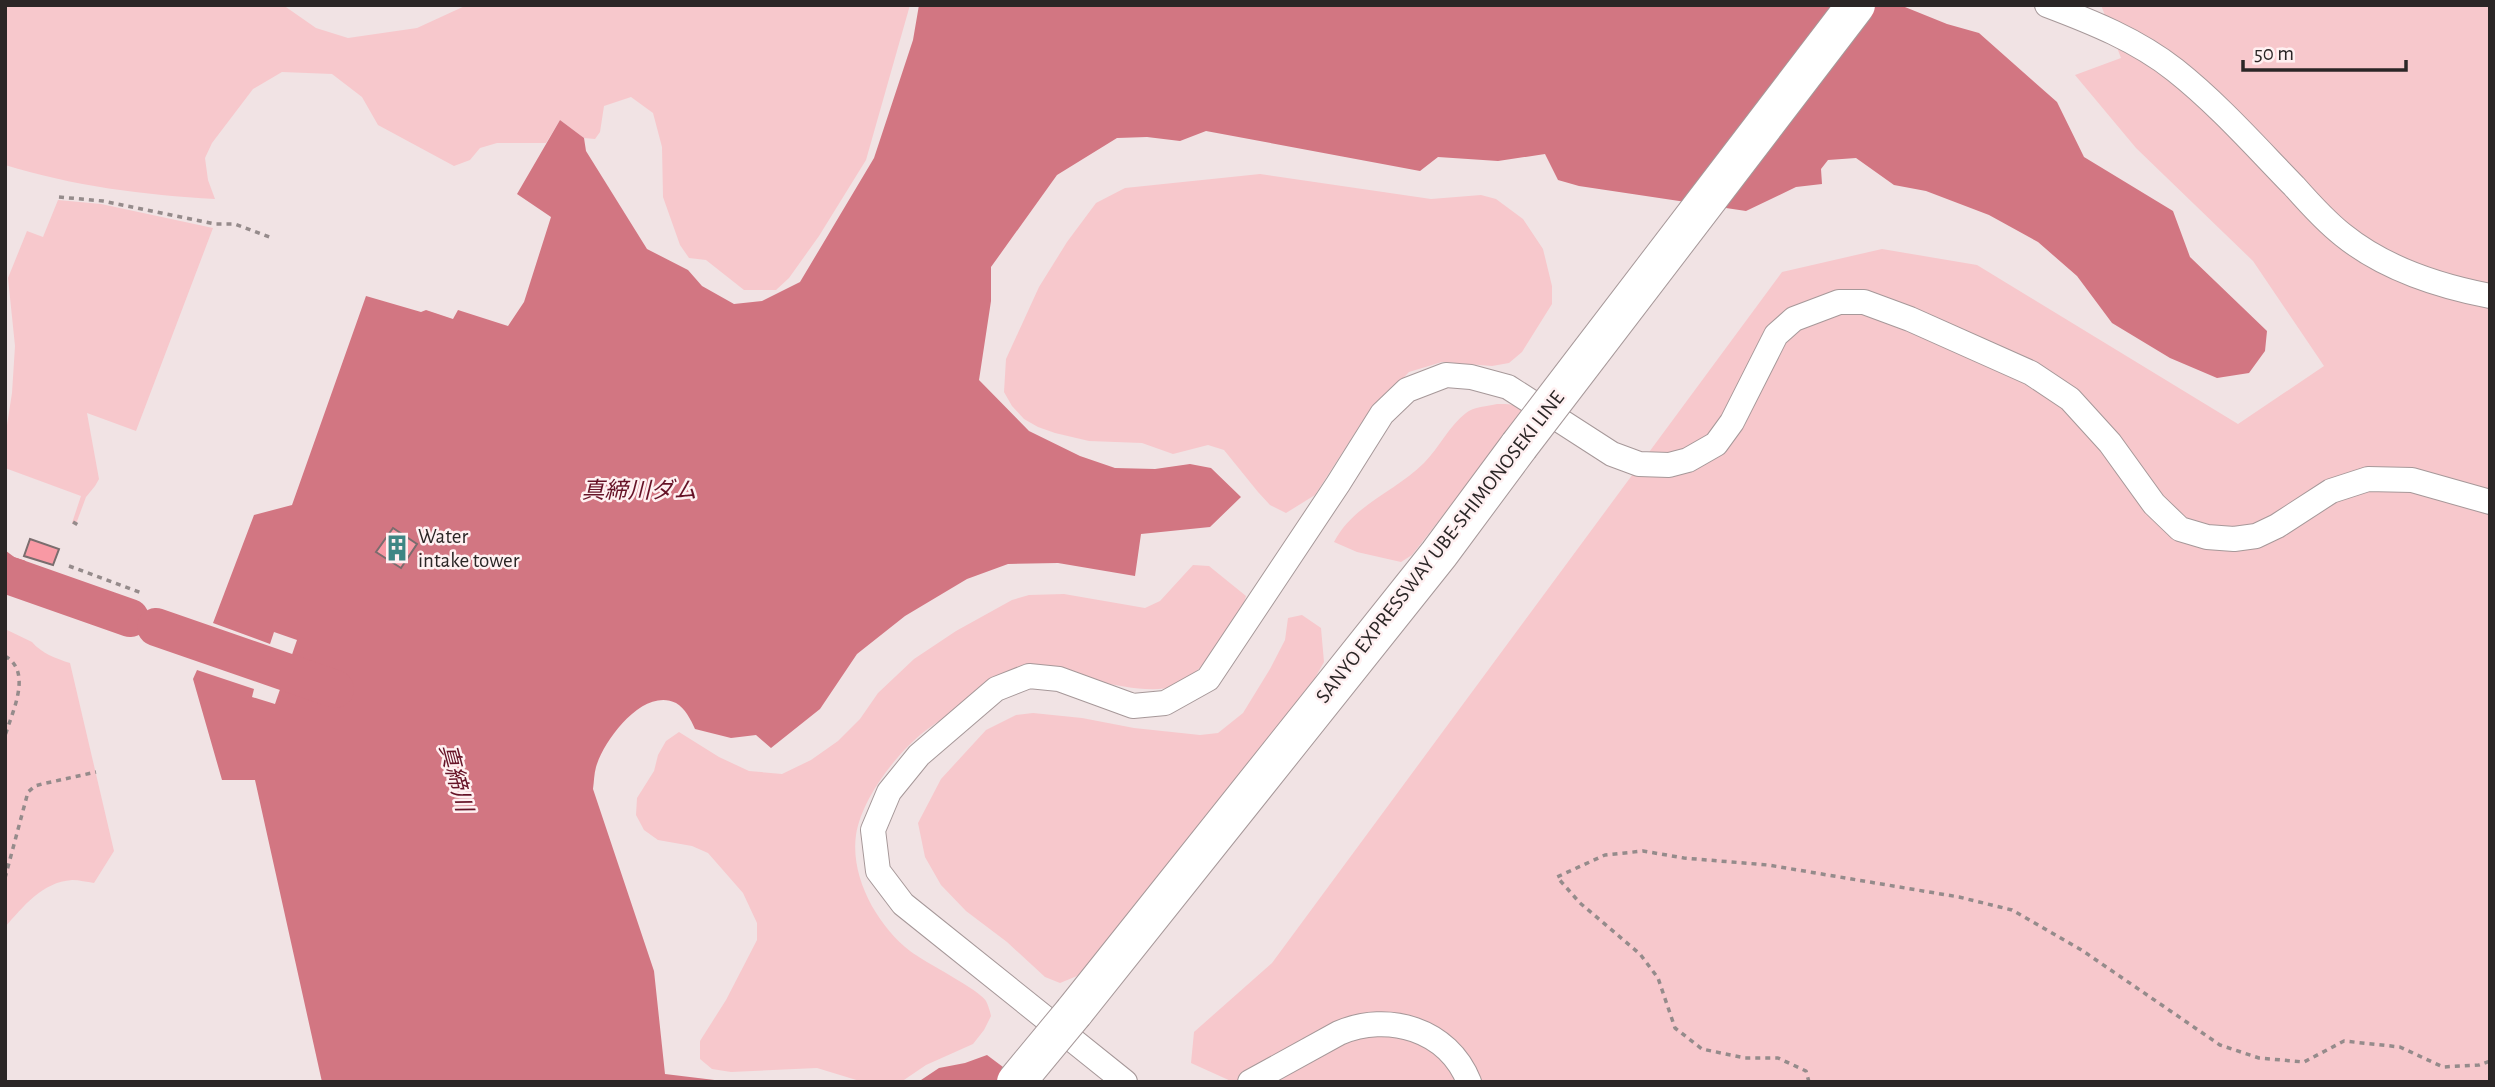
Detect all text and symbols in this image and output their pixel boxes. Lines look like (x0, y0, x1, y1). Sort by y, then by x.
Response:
scale bar (2243, 28, 2406, 72)
text: 50 m (2254, 43, 2294, 64)
street label: SANYO EXPRESSWAY UBE-SHIMONOSEKI LINE (1312, 387, 1568, 707)
water label: 真締川ダム (582, 478, 697, 503)
place label: Water intake tower (418, 526, 520, 571)
building icon: Water intake tower (382, 533, 412, 563)
water label: 真締川 (435, 741, 478, 817)

